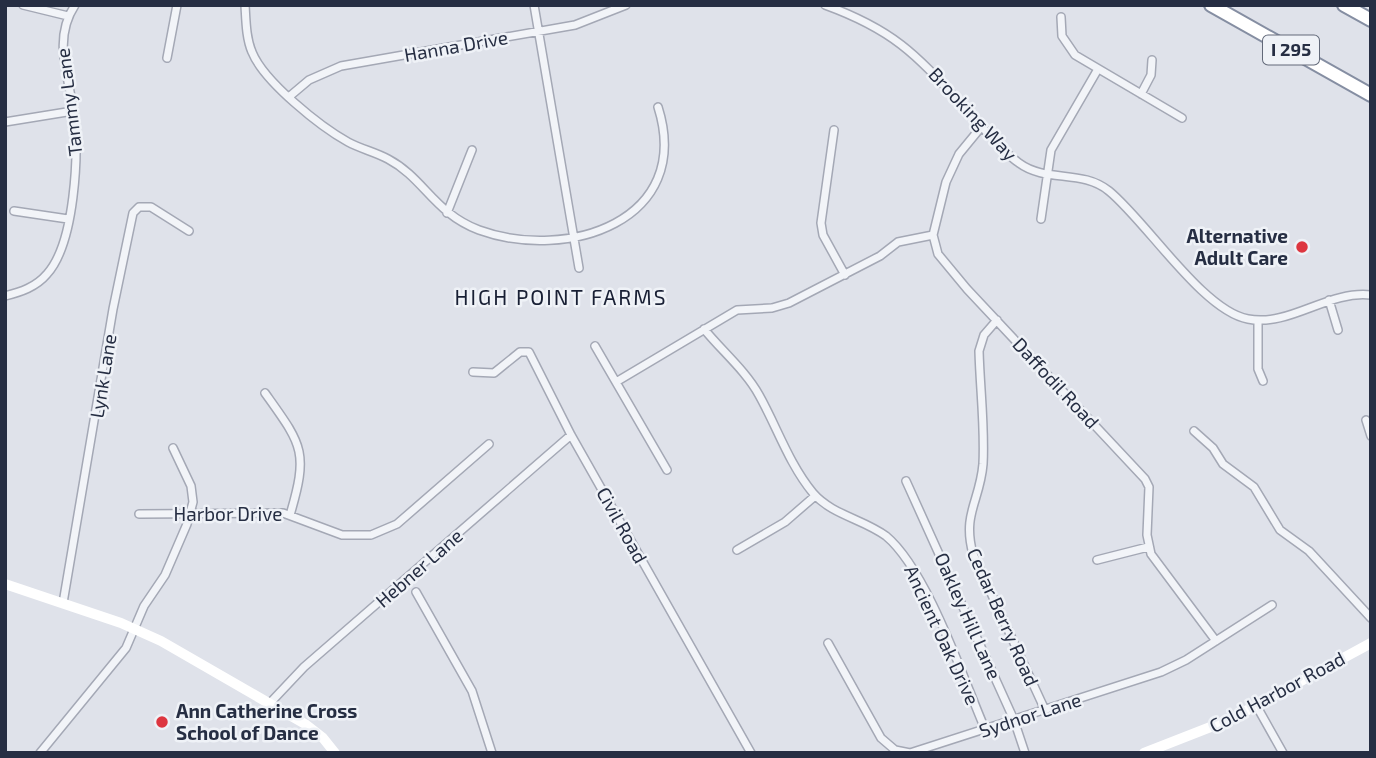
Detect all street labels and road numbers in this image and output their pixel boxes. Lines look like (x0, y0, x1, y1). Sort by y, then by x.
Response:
street label: Hanna Drive (402, 25, 510, 66)
road number: I 295 (1263, 36, 1319, 64)
street label: Tammy Lane (50, 47, 87, 157)
street label: Brooking Way (924, 62, 1022, 165)
street label: Lynk Lane (85, 332, 120, 420)
street label: Daffodil Road (1008, 332, 1104, 433)
street label: Civil Road (592, 483, 653, 567)
street label: Harbor Drive (174, 502, 282, 525)
street label: Hebner Lane (370, 524, 467, 612)
street label: Cedar Berry Road (963, 544, 1044, 689)
street label: Oakley Hill Lane (930, 549, 1007, 683)
street label: Ancient Oak Drive (900, 561, 985, 708)
street label: Cold Harbor Road (1205, 646, 1348, 737)
street label: Sydnor Lane (976, 687, 1084, 742)

